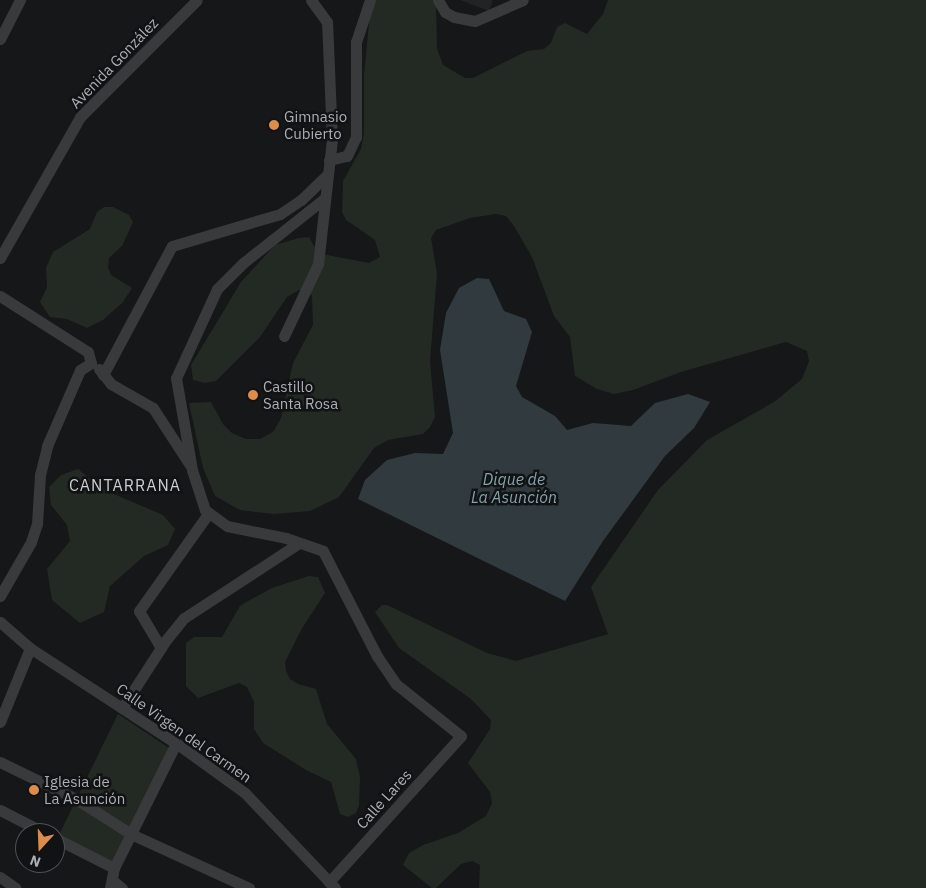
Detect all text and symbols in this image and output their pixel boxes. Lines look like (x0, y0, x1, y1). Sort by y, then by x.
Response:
street label: Avenida González (66, 14, 162, 112)
place label: Gimnasio Cubierto (284, 107, 347, 142)
marker: Gimnasio Cubierto (268, 119, 280, 131)
place label: Castillo Santa Rosa (263, 377, 338, 412)
marker: Castillo Santa Rosa (247, 389, 259, 401)
water label: Dique de La Asunción (471, 469, 557, 507)
district label: CANTARRANA (68, 475, 182, 495)
street label: Calle Virgen del Carmen (113, 680, 255, 786)
street label: Calle Lares (353, 766, 415, 832)
place label: Iglesia de La Asunción (44, 772, 125, 807)
marker: Iglesia de La Asunción (28, 784, 40, 796)
north arrow (15, 823, 65, 873)
text: N (27, 851, 43, 871)

